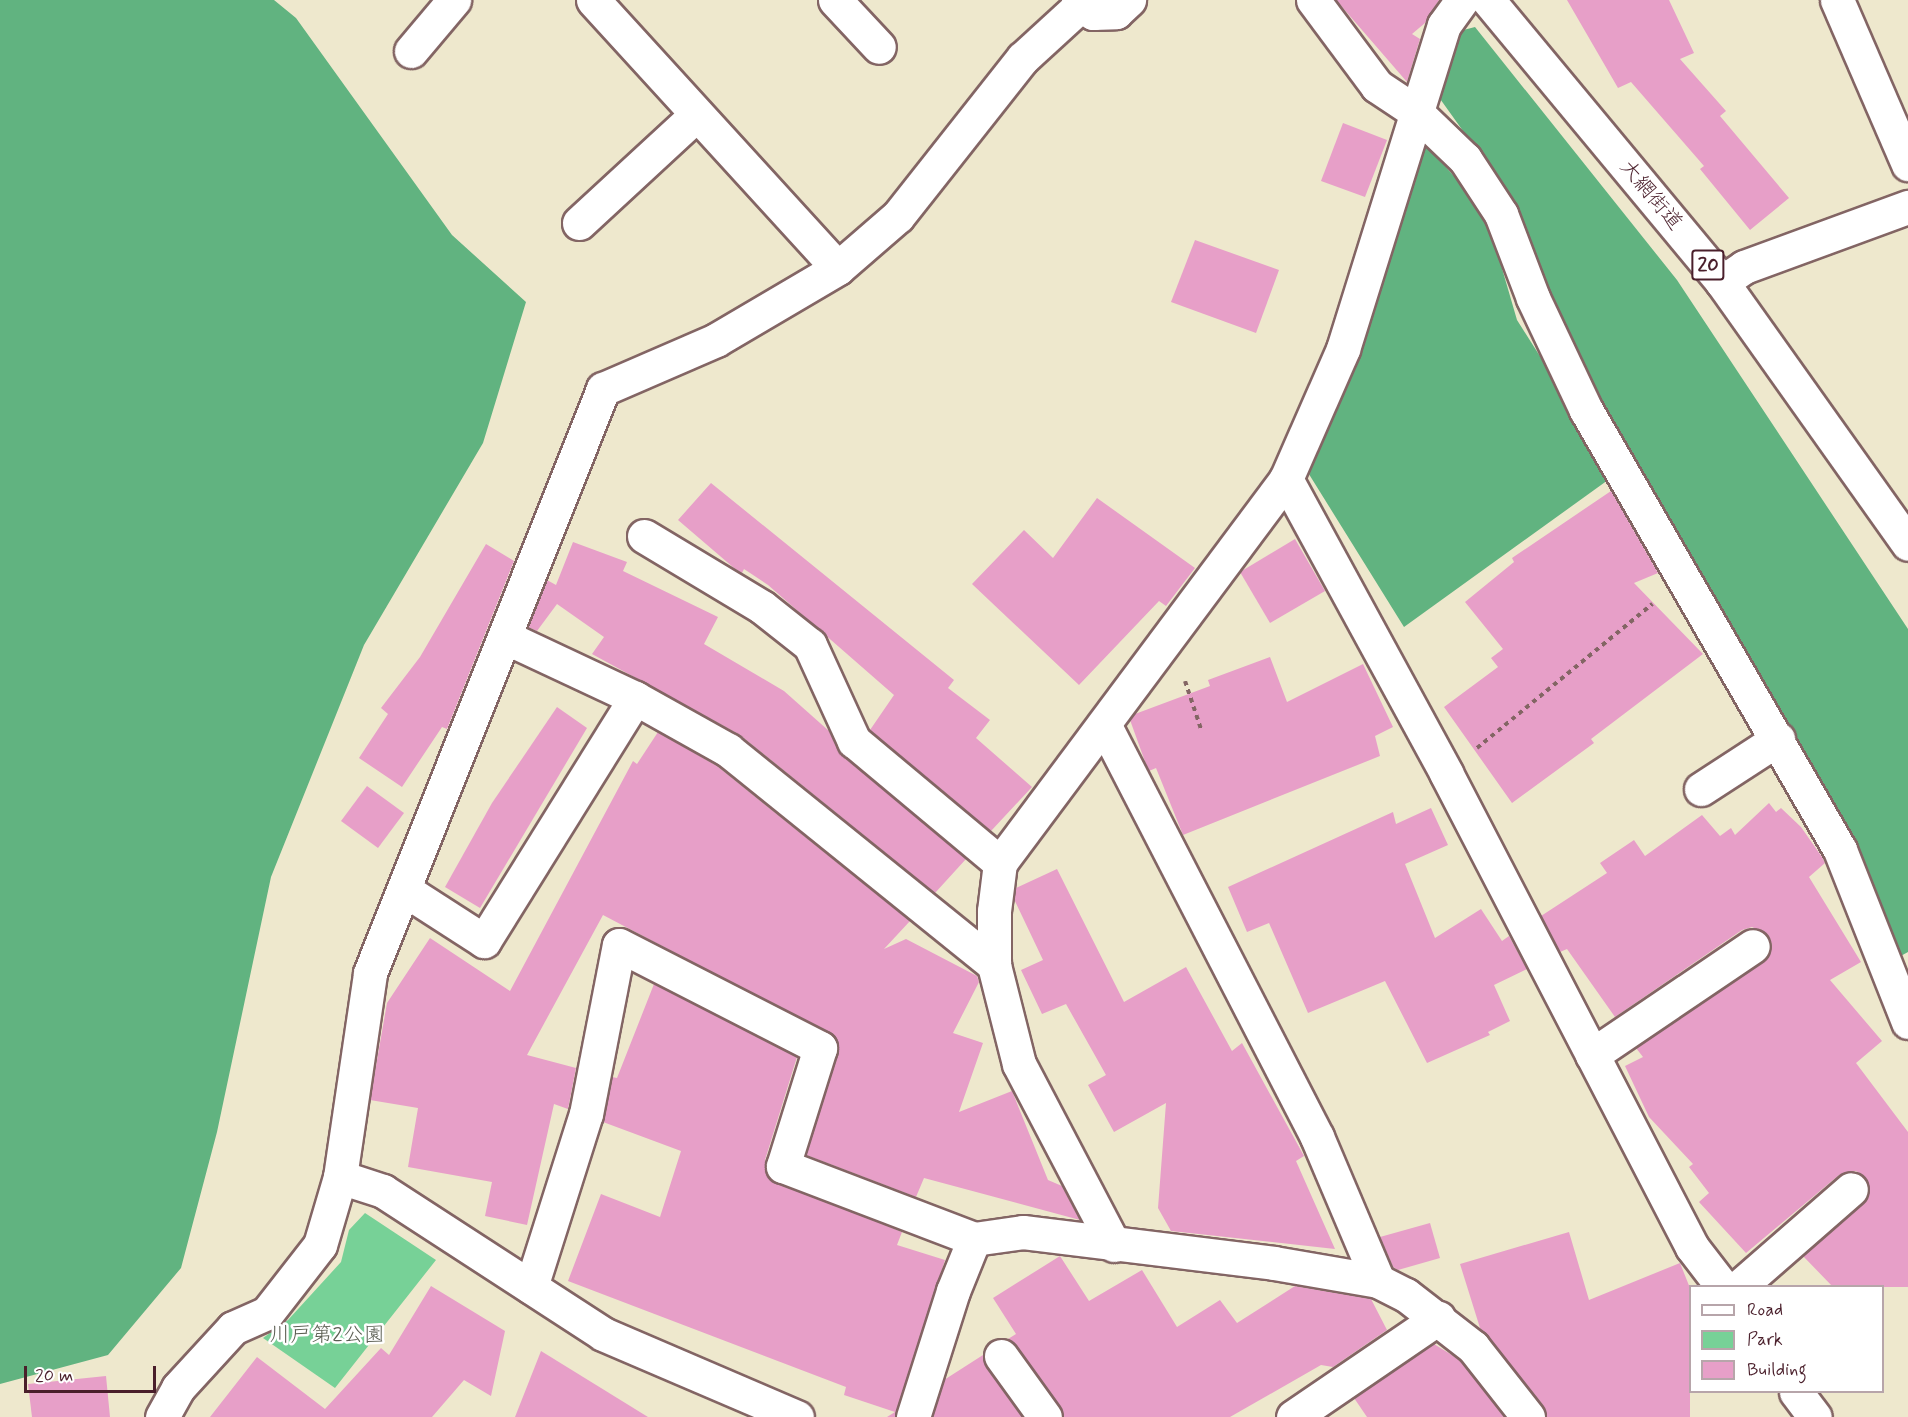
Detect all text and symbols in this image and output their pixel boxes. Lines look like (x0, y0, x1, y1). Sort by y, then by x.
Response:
street label: 大網街道 (1614, 155, 1688, 235)
road number: 20 (1690, 248, 1726, 282)
legend (1689, 1285, 1884, 1393)
text: Road (1747, 1298, 1783, 1322)
park label: 川戸第2公園 (269, 1322, 385, 1348)
text: Park (1747, 1328, 1783, 1352)
scale bar (27, 1354, 159, 1392)
text: Building (1747, 1358, 1807, 1382)
text: 20 m (35, 1364, 73, 1388)

